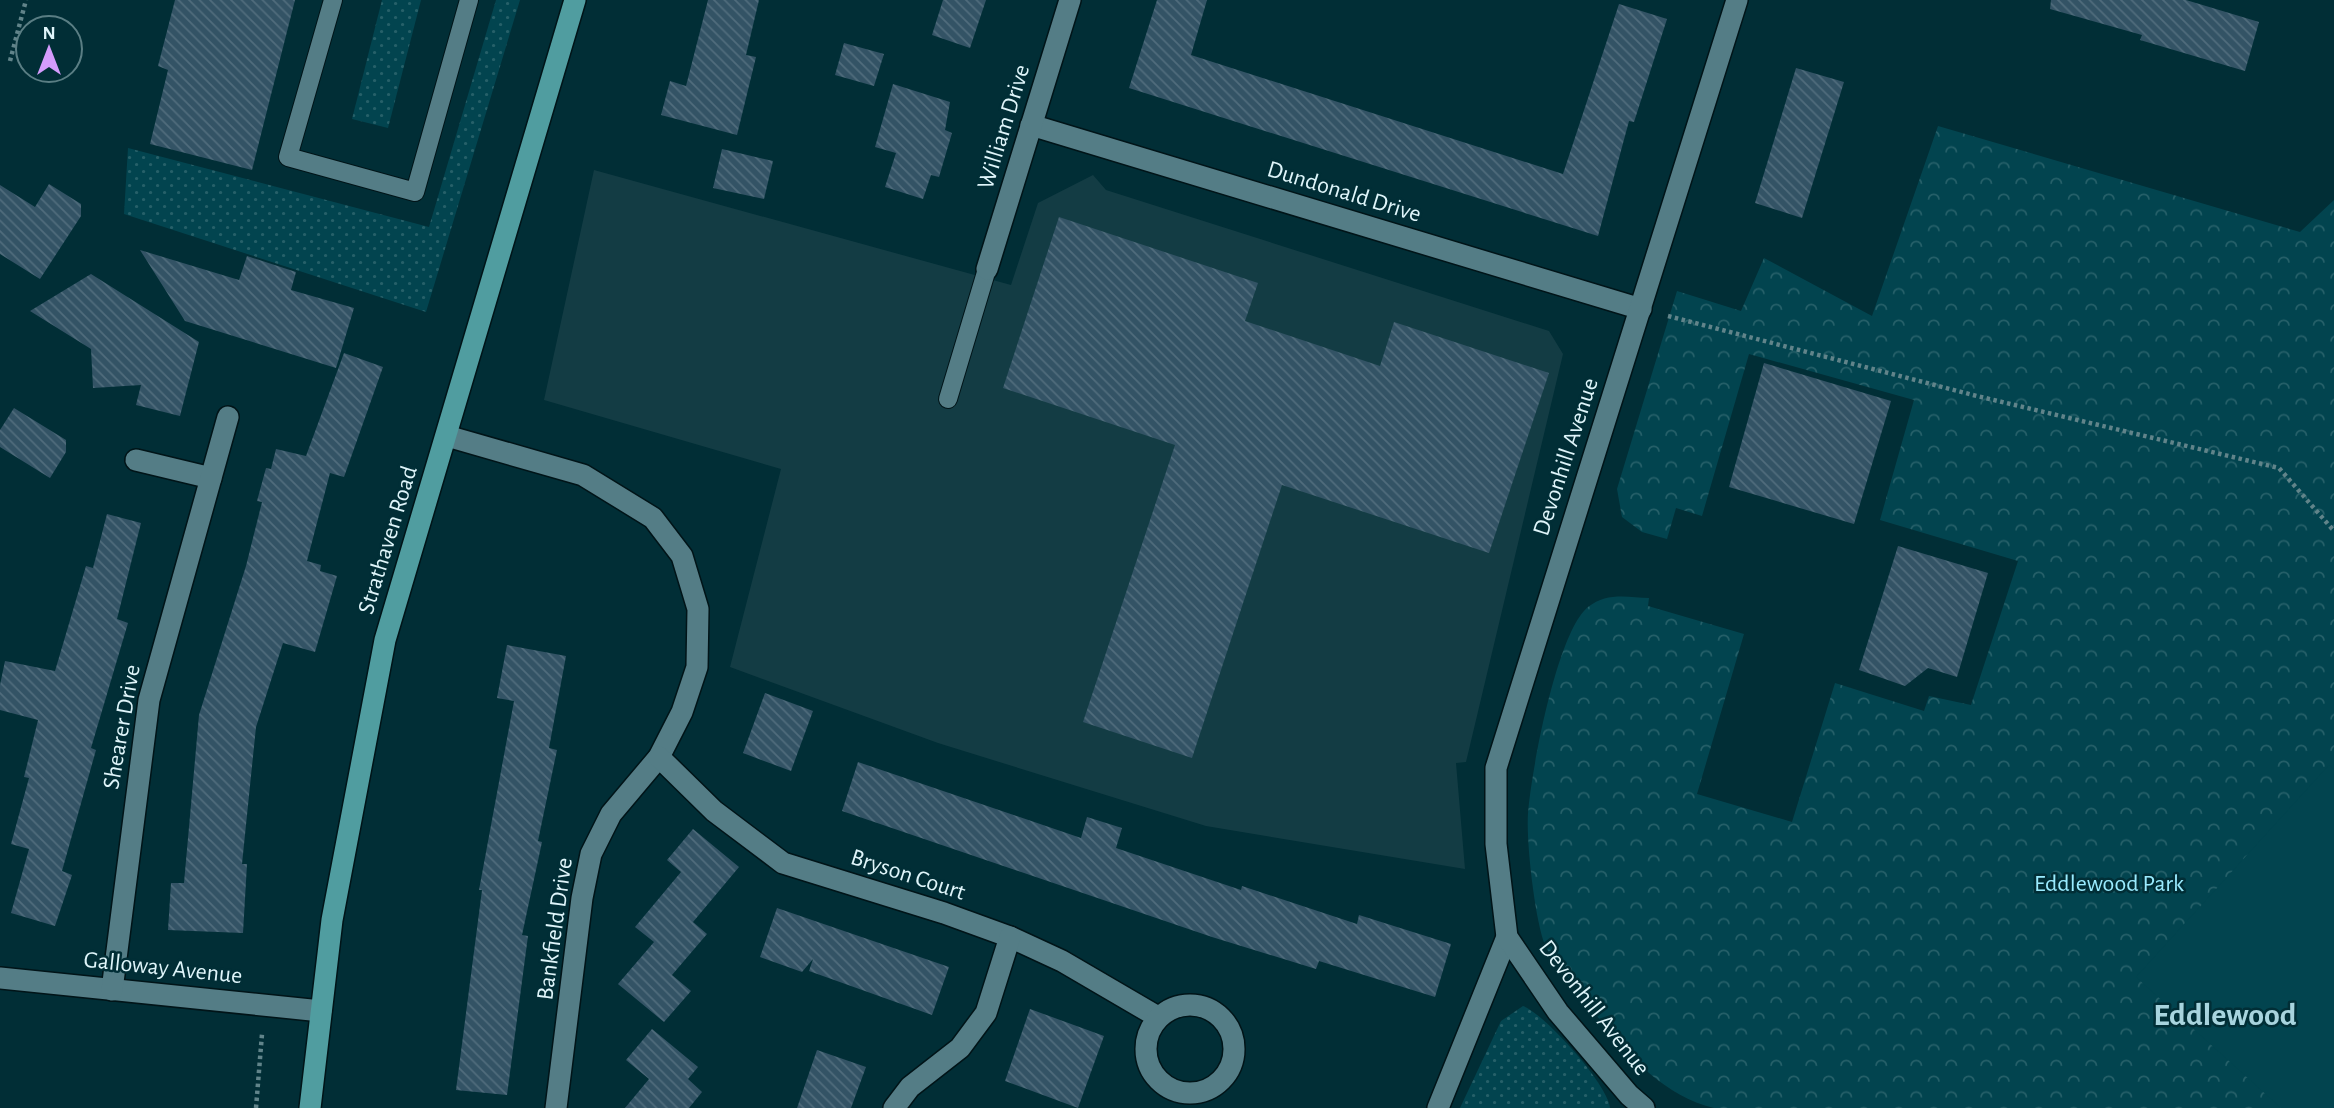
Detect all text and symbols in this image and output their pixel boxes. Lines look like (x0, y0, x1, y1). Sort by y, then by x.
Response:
north arrow (14, 14, 84, 84)
text: N (42, 24, 56, 43)
street label: William Drive (974, 62, 1034, 192)
street label: Dundonald Drive (1264, 157, 1424, 227)
street label: Devonhill Avenue (1529, 375, 1603, 539)
street label: Strathaven Road (354, 463, 422, 617)
street label: Shearer Drive (99, 663, 145, 791)
street label: Bryson Court (848, 845, 969, 905)
street label: Bankfield Drive (533, 856, 577, 1002)
park label: Eddlewood Park (2034, 872, 2184, 896)
street label: Devonhill Avenue (1534, 936, 1654, 1080)
street label: Galloway Avenue (83, 948, 243, 988)
district label: Eddlewood (2153, 999, 2297, 1031)

